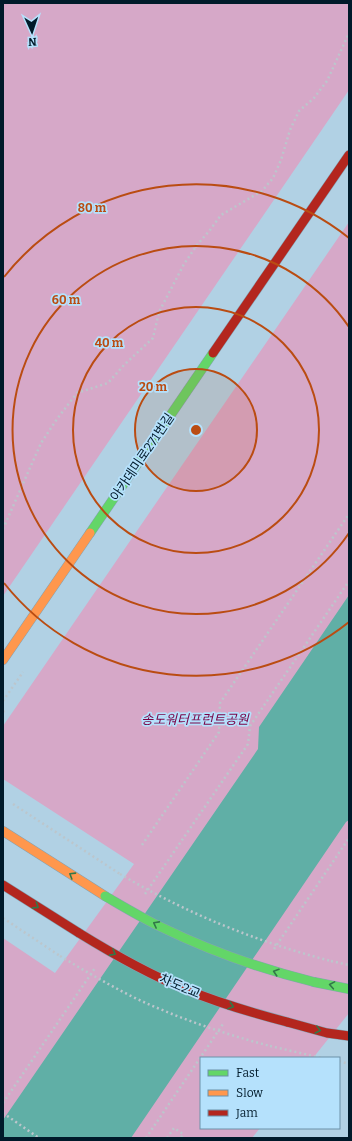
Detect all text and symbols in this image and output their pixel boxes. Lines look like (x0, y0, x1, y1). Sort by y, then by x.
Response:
north arrow (12, 12, 52, 52)
text: N (27, 35, 37, 48)
text: 80 m (78, 201, 107, 215)
text: 60 m (52, 293, 81, 307)
text: 40 m (95, 336, 124, 350)
text: 20 m (139, 380, 168, 394)
street label: 아카데미로271번길 (107, 410, 177, 504)
centre of rings (189, 423, 203, 437)
park label: 송도워터프런트공원 (141, 712, 250, 727)
one-way arrow (69, 872, 76, 879)
one-way arrow (32, 901, 39, 909)
one-way arrow (153, 921, 160, 929)
one-way arrow (109, 948, 116, 956)
one-way arrow (273, 968, 280, 977)
street label: 차도2교 (157, 971, 203, 1001)
one-way arrow (328, 982, 335, 990)
one-way arrow (228, 1001, 235, 1010)
one-way arrow (315, 1026, 321, 1034)
legend (200, 1057, 340, 1129)
text: Fast (236, 1066, 260, 1080)
text: Slow (236, 1086, 263, 1100)
text: Jam (235, 1106, 258, 1120)

